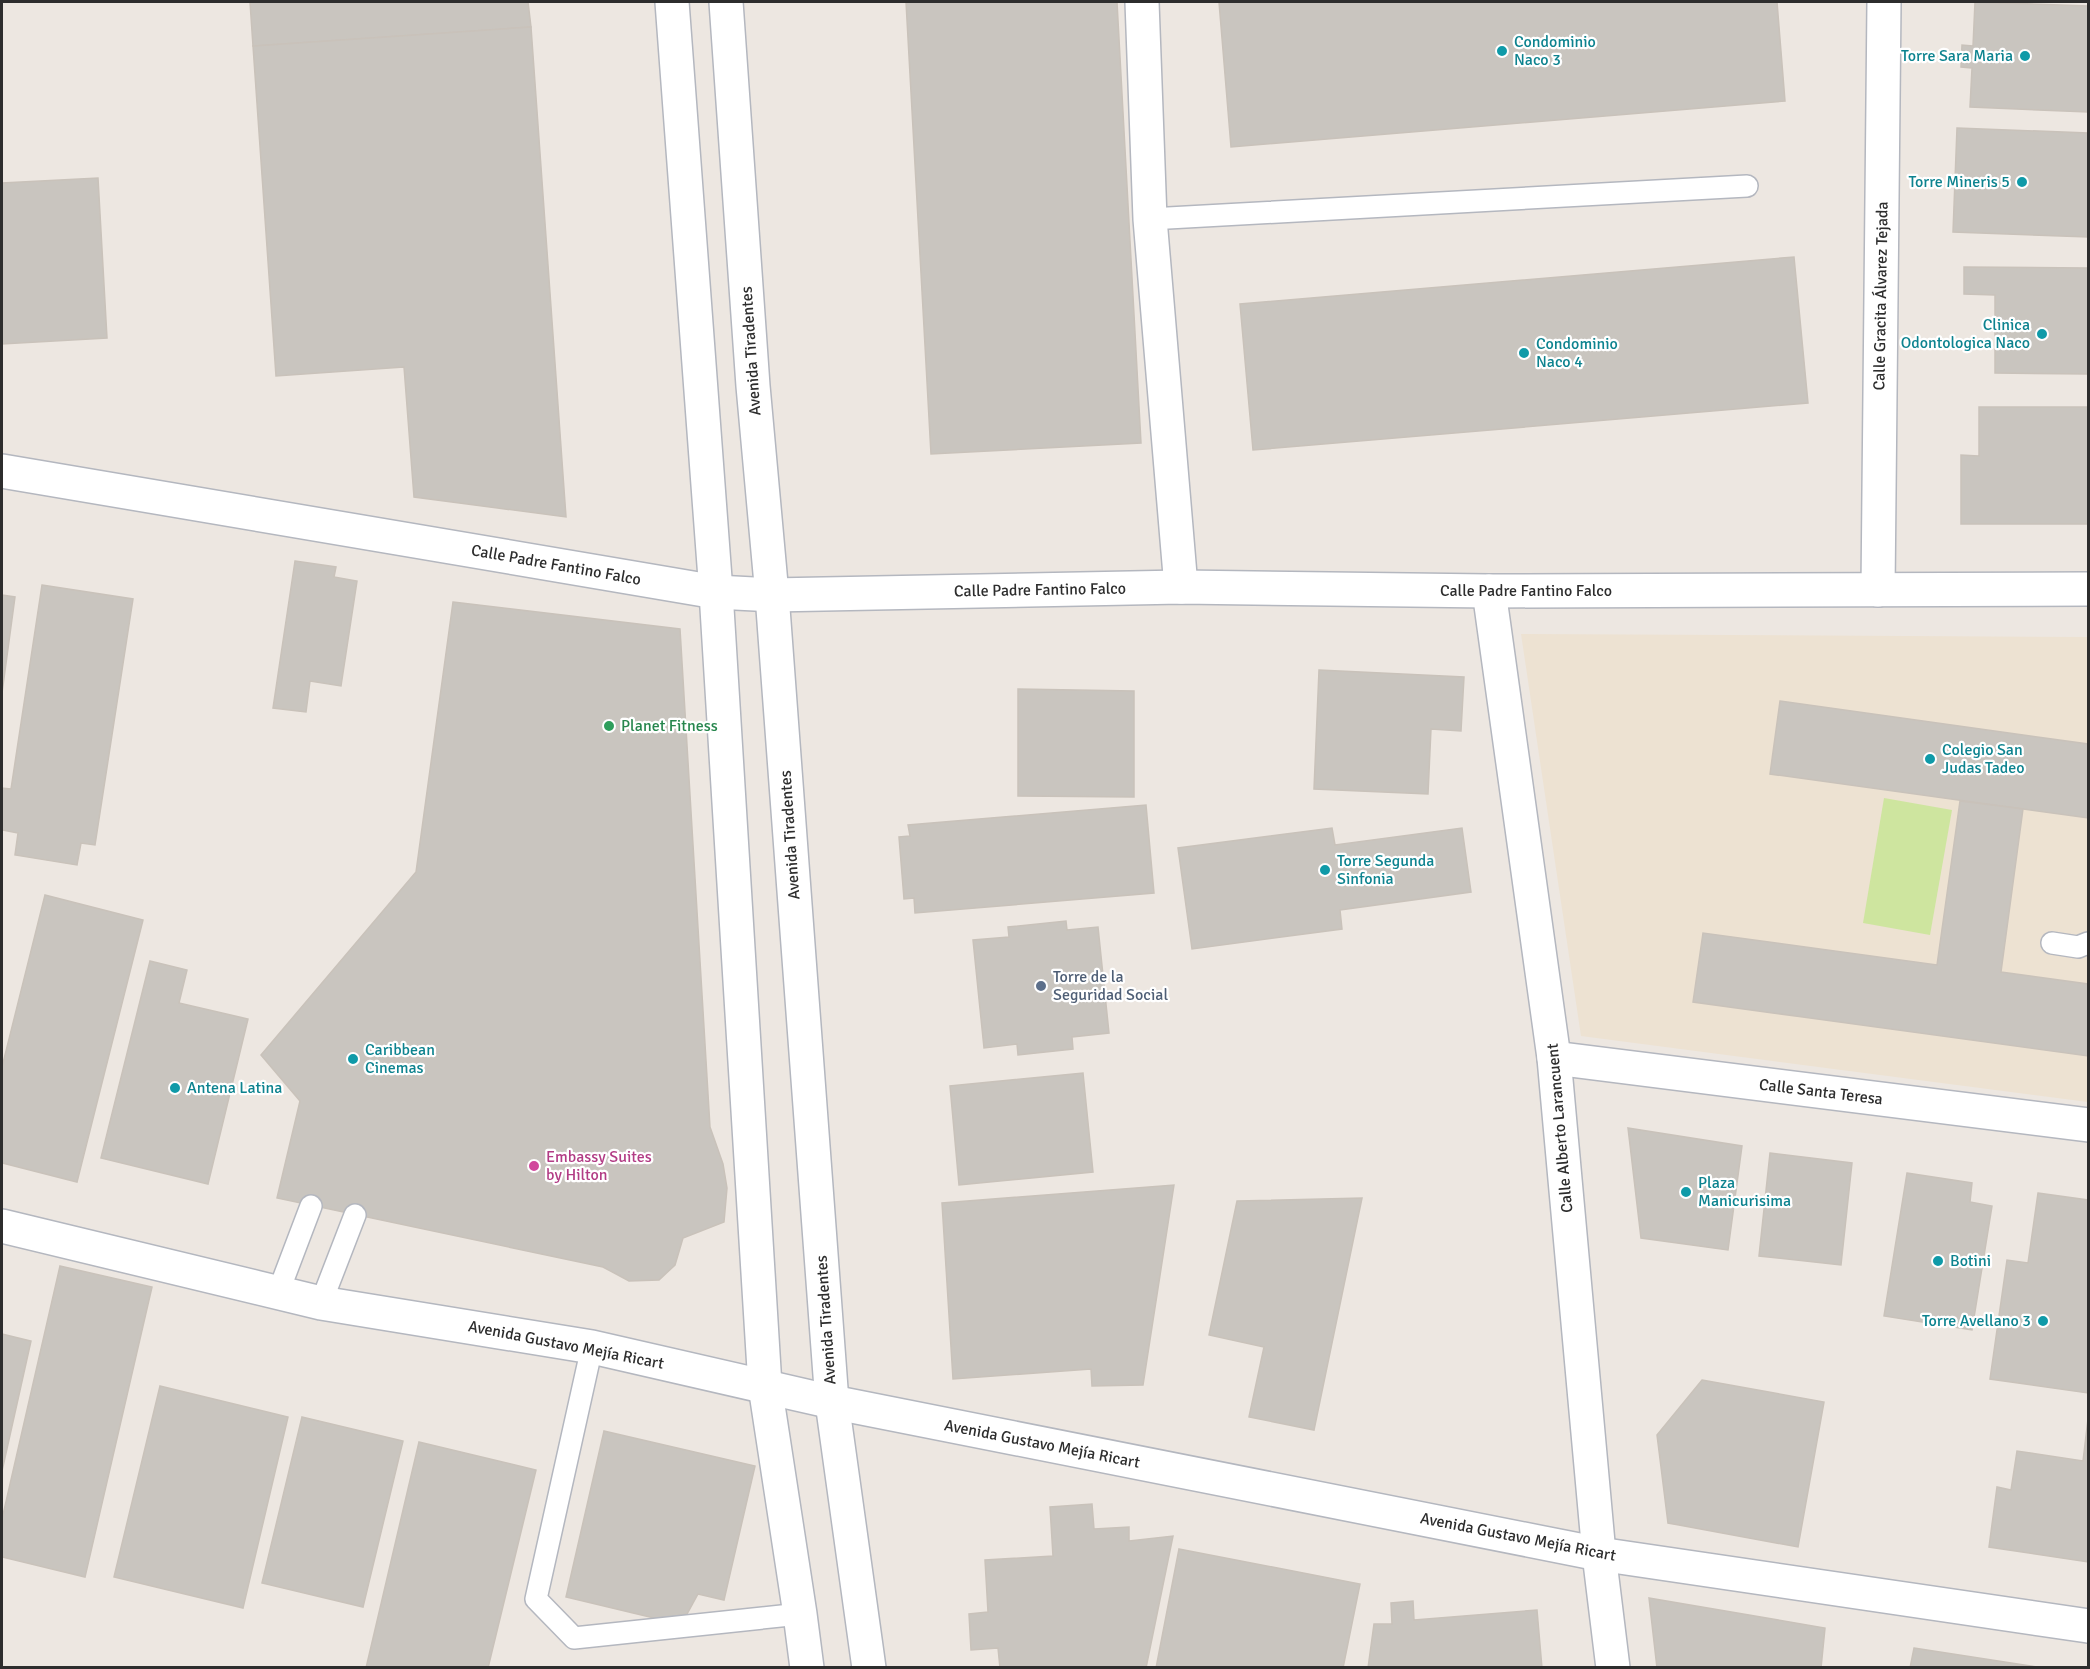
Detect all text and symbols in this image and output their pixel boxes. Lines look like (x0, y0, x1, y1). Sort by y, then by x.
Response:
place label: Condominio Naco 3 (1514, 32, 1596, 70)
marker: Condominio Naco 3 (1495, 44, 1509, 58)
place label: Torre Sara Maria (1901, 46, 2013, 66)
marker: Torre Sara Maria (2018, 49, 2032, 63)
place label: Torre Mineris 5 (1908, 172, 2010, 192)
marker: Torre Mineris 5 (2015, 175, 2029, 189)
street label: Calle Gracita Álvarez Tejada (1869, 201, 1893, 391)
street label: Avenida Tiradentes (737, 286, 765, 416)
place label: Clinica Odontologica Naco (1901, 315, 2030, 353)
marker: Clinica Odontologica Naco (2035, 327, 2049, 341)
place label: Condominio Naco 4 (1536, 334, 1618, 372)
marker: Condominio Naco 4 (1517, 346, 1531, 360)
street label: Calle Padre Fantino Falco (470, 540, 642, 590)
street label: Calle Padre Fantino Falco (954, 578, 1126, 602)
street label: Calle Padre Fantino Falco (1440, 581, 1612, 601)
place label: Planet Fitness (621, 716, 718, 736)
marker: Planet Fitness (602, 719, 616, 733)
place label: Colegio San Judas Tadeo (1942, 740, 2025, 778)
marker: Colegio San Judas Tadeo (1923, 752, 1937, 766)
street label: Avenida Tiradentes (776, 770, 804, 900)
place label: Torre Segunda Sinfonia (1337, 851, 1434, 889)
marker: Torre Segunda Sinfonia (1318, 863, 1332, 877)
place label: Torre de la Seguridad Social (1053, 967, 1168, 1005)
marker: Torre de la Seguridad Social (1034, 979, 1048, 993)
place label: Caribbean Cinemas (365, 1040, 435, 1078)
street label: Calle Alberto Larancuent (1543, 1042, 1577, 1214)
marker: Caribbean Cinemas (346, 1052, 360, 1066)
street label: Calle Santa Teresa (1758, 1074, 1884, 1110)
place label: Antena Latina (187, 1078, 282, 1098)
marker: Antena Latina (168, 1081, 182, 1095)
place label: Embassy Suites by Hilton (546, 1147, 652, 1185)
marker: Embassy Suites by Hilton (527, 1159, 541, 1173)
place label: Plaza Manicurisima (1698, 1173, 1791, 1211)
marker: Plaza Manicurisima (1679, 1185, 1693, 1199)
place label: Botini (1950, 1251, 1991, 1271)
marker: Botini (1931, 1254, 1945, 1268)
street label: Avenida Tiradentes (812, 1255, 840, 1385)
place label: Torre Avellano 3 (1922, 1311, 2031, 1331)
marker: Torre Avellano 3 (2036, 1314, 2050, 1328)
street label: Avenida Gustavo Mejía Ricart (466, 1316, 666, 1374)
street label: Avenida Gustavo Mejía Ricart (942, 1415, 1142, 1473)
street label: Avenida Gustavo Mejía Ricart (1418, 1508, 1618, 1566)

